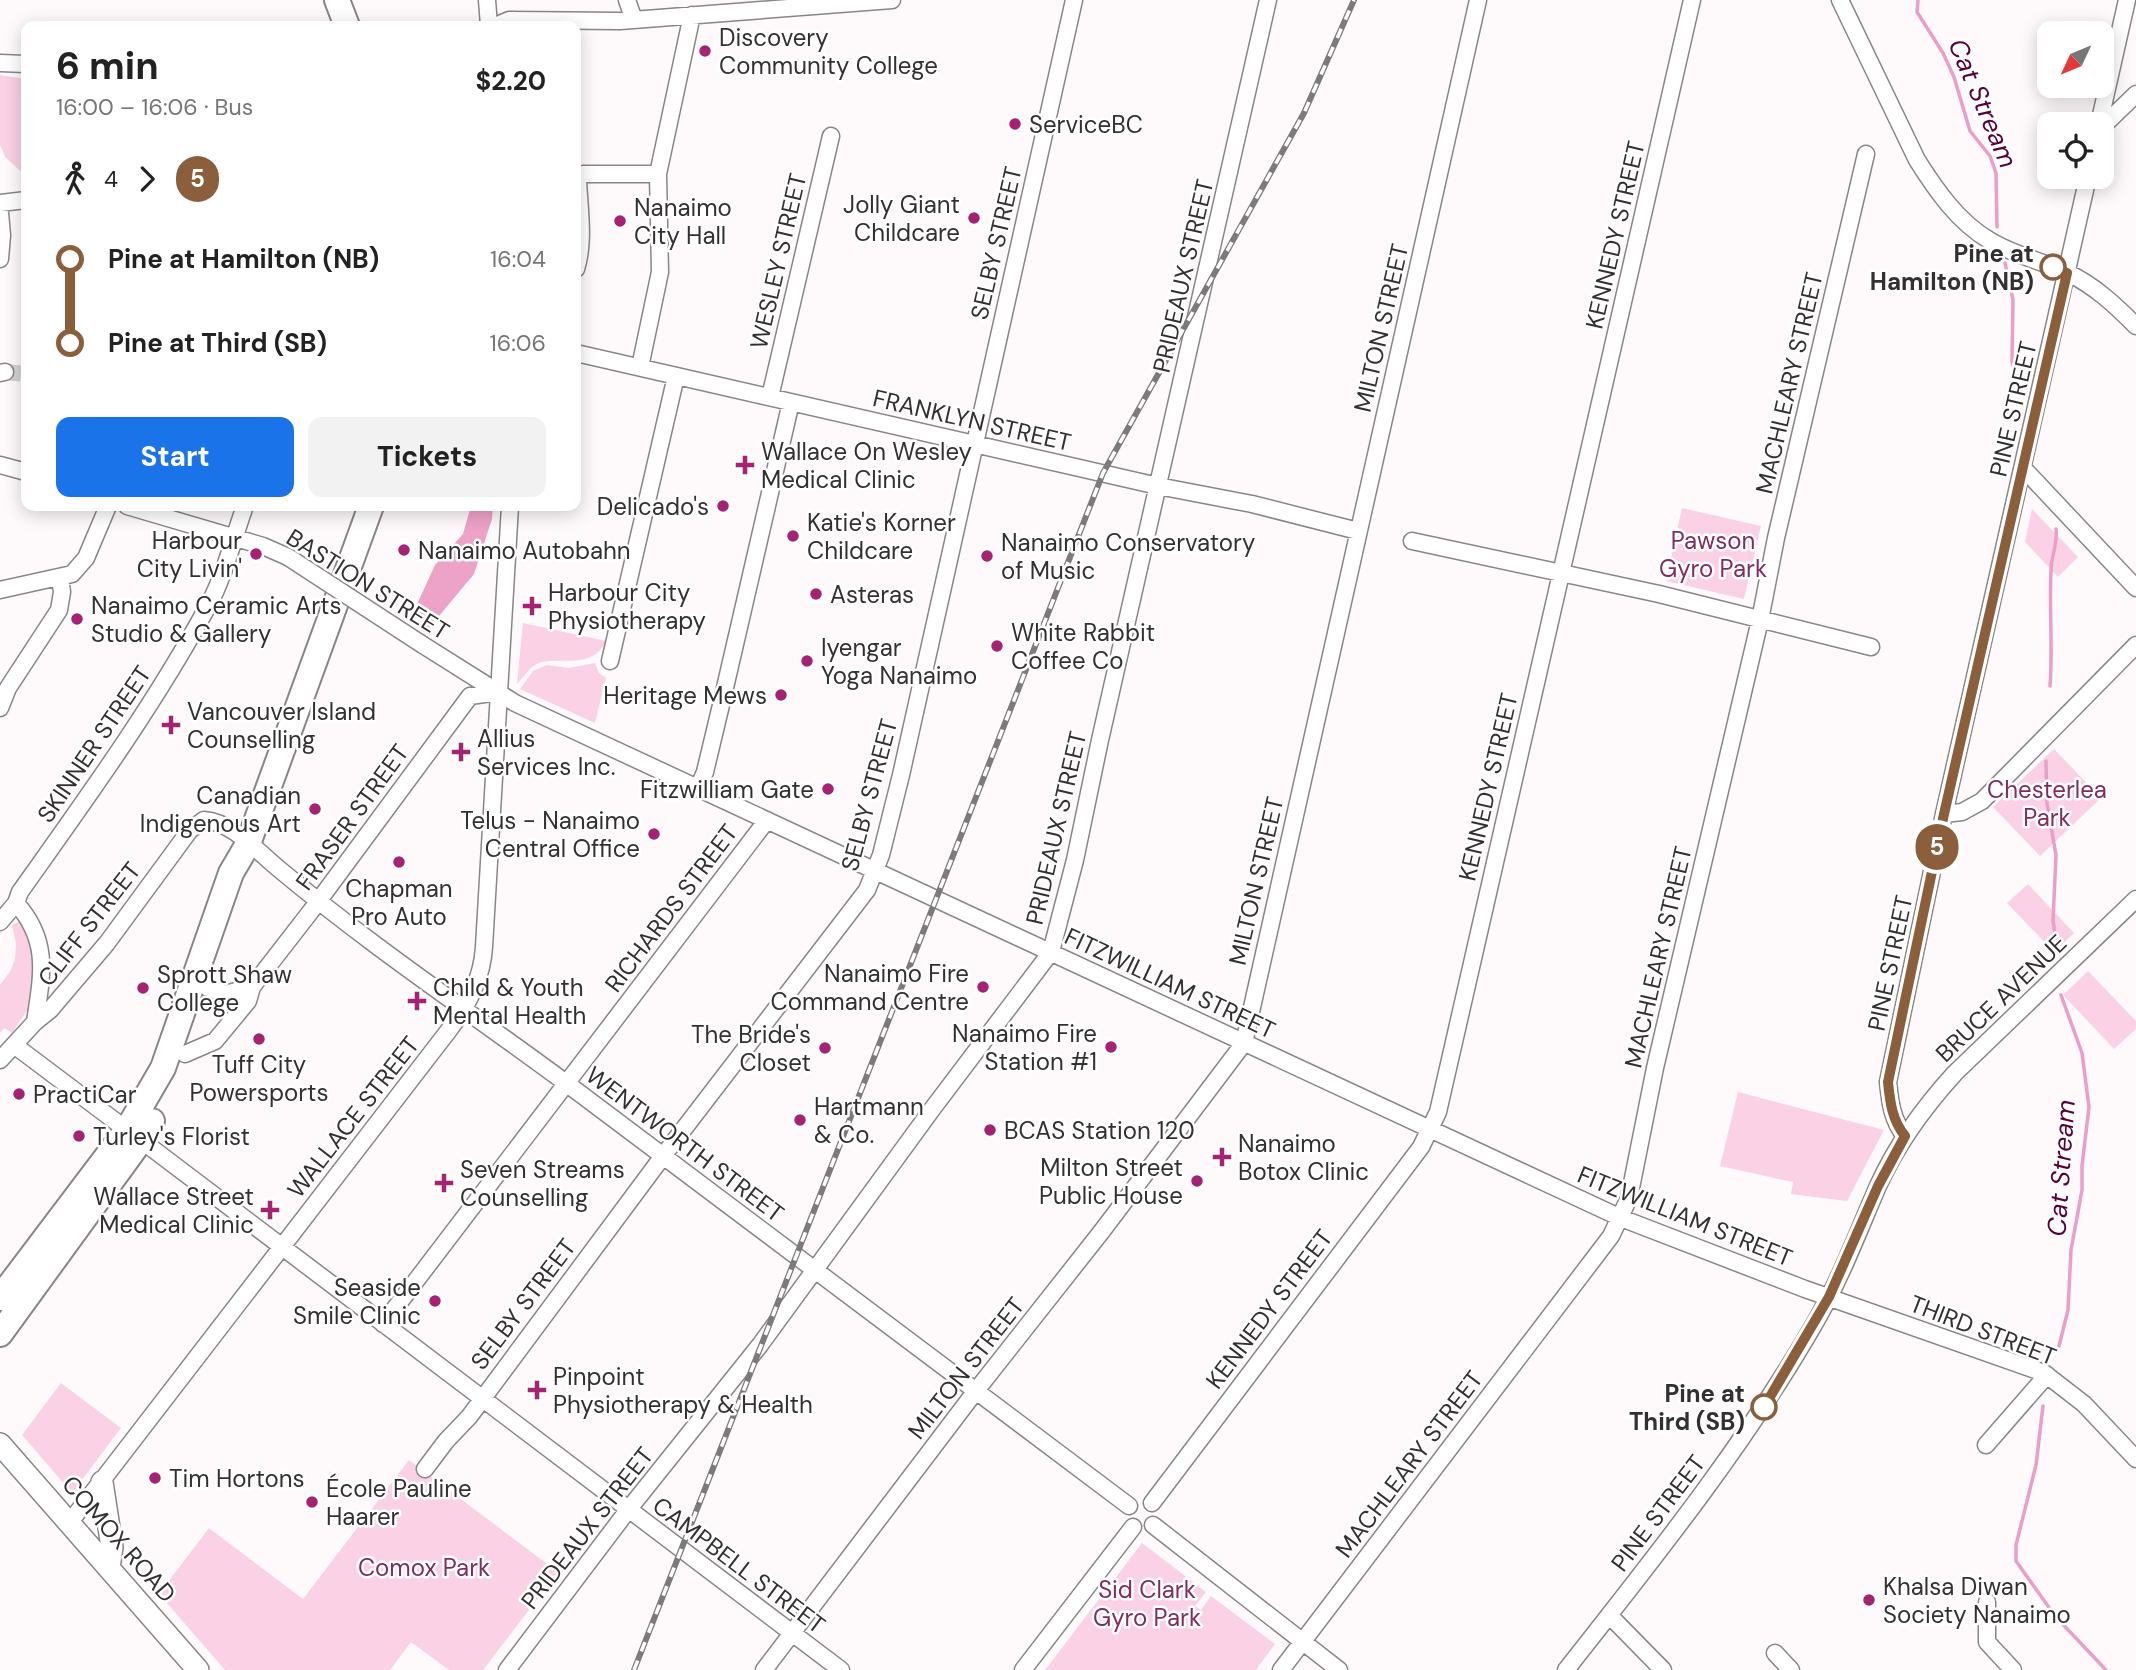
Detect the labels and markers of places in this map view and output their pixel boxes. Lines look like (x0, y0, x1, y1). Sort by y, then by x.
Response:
place label: Discovery Community College (719, 22, 938, 81)
marker: Discovery Community College (697, 43, 713, 59)
place label: ServiceBC (1029, 109, 1143, 140)
marker: ServiceBC (1007, 116, 1023, 132)
place label: Jolly Giant Childcare (843, 189, 960, 248)
place label: Nanaimo City Hall (634, 192, 732, 251)
marker: Jolly Giant Childcare (966, 210, 982, 226)
marker: Nanaimo City Hall (612, 213, 628, 229)
place label: Pine at Hamilton (NB) (1870, 238, 2034, 297)
marker: Pine at Hamilton (NB) (2040, 254, 2066, 280)
place label: Wallace On Wesley Medical Clinic (761, 436, 972, 495)
marker: Wallace On Wesley Medical Clinic (735, 455, 755, 475)
place label: Delicado's (597, 491, 709, 522)
marker: Delicado's (715, 498, 731, 514)
place label: Katie's Korner Childcare (807, 507, 956, 566)
place label: Harbour City Livin' (137, 525, 242, 584)
place label: Nanaimo Conservatory of Music (1001, 527, 1255, 586)
marker: Katie's Korner Childcare (785, 528, 801, 544)
place label: Nanaimo Autobahn (418, 535, 631, 566)
marker: Nanaimo Autobahn (396, 542, 412, 558)
marker: Harbour City Livin' (248, 546, 264, 562)
marker: Nanaimo Conservatory of Music (979, 548, 995, 564)
place label: Harbour City Physiotherapy (548, 577, 706, 636)
place label: Asteras (830, 579, 914, 610)
marker: Asteras (808, 586, 824, 602)
place label: Nanaimo Ceramic Arts Studio & Gallery (91, 590, 342, 649)
marker: Harbour City Physiotherapy (522, 596, 542, 616)
marker: Nanaimo Ceramic Arts Studio & Gallery (69, 611, 85, 627)
place label: White Rabbit Coffee Co (1011, 617, 1155, 676)
place label: Iyengar Yoga Nanaimo (821, 632, 977, 691)
marker: White Rabbit Coffee Co (989, 638, 1005, 654)
marker: Iyengar Yoga Nanaimo (799, 653, 815, 669)
place label: Heritage Mews (603, 680, 767, 711)
marker: Heritage Mews (773, 687, 789, 703)
place label: Vancouver Island Counselling (187, 696, 376, 755)
marker: Vancouver Island Counselling (161, 715, 181, 735)
place label: Allius Services Inc. (477, 723, 616, 782)
marker: Allius Services Inc. (451, 742, 471, 762)
place label: Fitzwilliam Gate (640, 774, 814, 805)
place label: Canadian Indigenous Art (140, 780, 301, 839)
marker: Fitzwilliam Gate (820, 781, 836, 797)
marker: Canadian Indigenous Art (307, 801, 323, 817)
place label: Telus - Nanaimo Central Office (460, 805, 640, 864)
marker: Telus - Nanaimo Central Office (646, 826, 662, 842)
marker: Chapman Pro Auto (391, 854, 407, 870)
place label: Chapman Pro Auto (345, 873, 453, 932)
place label: Nanaimo Fire Command Centre (770, 958, 969, 1017)
place label: Sprott Shaw College (157, 959, 292, 1018)
place label: Child & Youth Mental Health (433, 972, 586, 1031)
marker: Nanaimo Fire Command Centre (975, 979, 991, 995)
marker: Sprott Shaw College (135, 980, 151, 996)
marker: Child & Youth Mental Health (407, 991, 427, 1011)
place label: Nanaimo Fire Station #1 (952, 1018, 1097, 1077)
place label: The Bride's Closet (691, 1019, 811, 1078)
marker: Tuff City Powersports (251, 1031, 267, 1047)
marker: Nanaimo Fire Station #1 (1103, 1039, 1119, 1055)
marker: The Bride's Closet (817, 1040, 833, 1056)
place label: Tuff City Powersports (189, 1049, 329, 1108)
place label: PractiCar (33, 1079, 137, 1110)
marker: PractiCar (11, 1086, 27, 1102)
place label: Hartmann & Co. (814, 1091, 924, 1150)
marker: Hartmann & Co. (792, 1112, 808, 1128)
place label: BCAS Station 120 (1004, 1115, 1195, 1146)
place label: Turley's Florist (93, 1121, 250, 1152)
marker: BCAS Station 120 (982, 1122, 998, 1138)
marker: Turley's Florist (71, 1128, 87, 1144)
place label: Nanaimo Botox Clinic (1238, 1128, 1369, 1187)
marker: Nanaimo Botox Clinic (1212, 1147, 1232, 1167)
place label: Milton Street Public House (1039, 1152, 1183, 1211)
place label: Seven Streams Counselling (460, 1154, 625, 1213)
marker: Seven Streams Counselling (434, 1173, 454, 1193)
marker: Milton Street Public House (1189, 1173, 1205, 1189)
place label: Wallace Street Medical Clinic (93, 1181, 254, 1240)
marker: Wallace Street Medical Clinic (260, 1200, 280, 1220)
place label: Seaside Smile Clinic (293, 1272, 421, 1331)
marker: Seaside Smile Clinic (427, 1293, 443, 1309)
place label: Pinpoint Physiotherapy & Health (553, 1361, 813, 1420)
place label: Pine at Third (SB) (1629, 1378, 1745, 1437)
marker: Pinpoint Physiotherapy & Health (527, 1380, 547, 1400)
marker: Pine at Third (SB) (1751, 1394, 1777, 1420)
place label: Tim Hortons (169, 1463, 305, 1494)
marker: Tim Hortons (147, 1470, 163, 1486)
place label: École Pauline Haarer (326, 1473, 472, 1532)
marker: École Pauline Haarer (304, 1494, 320, 1510)
place label: Khalsa Diwan Society Nanaimo (1883, 1571, 2071, 1630)
marker: Khalsa Diwan Society Nanaimo (1861, 1592, 1877, 1608)

